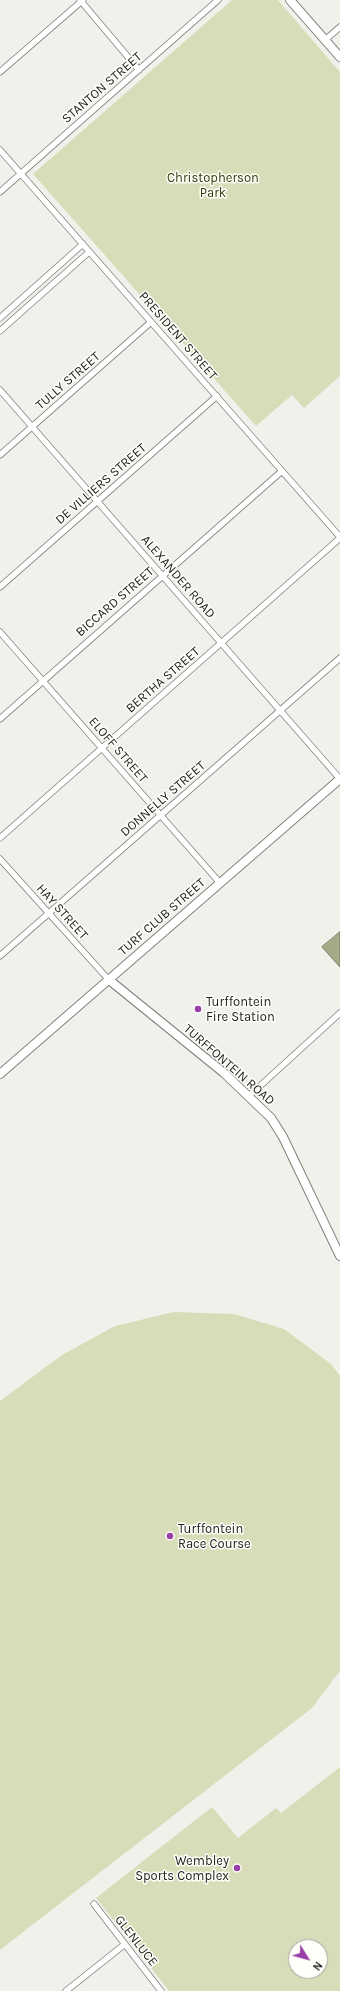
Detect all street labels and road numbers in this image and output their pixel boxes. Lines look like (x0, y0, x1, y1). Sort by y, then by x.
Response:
street label: STANTON STREET (59, 49, 145, 127)
street label: PRESIDENT STREET (135, 289, 221, 383)
street label: TULLY STREET (33, 349, 103, 413)
street label: DE VILLIERS STREET (52, 440, 150, 528)
street label: ALEXANDER ROAD (138, 532, 218, 622)
street label: BICCARD STREET (73, 564, 157, 640)
street label: BERTHA STREET (123, 644, 203, 716)
street label: ELOFF STREET (85, 714, 151, 786)
street label: DONNELLY STREET (118, 758, 208, 840)
street label: TURF CLUB STREET (115, 875, 209, 959)
street label: HAY STREET (33, 881, 91, 943)
street label: TURFFONTEIN ROAD (180, 1021, 278, 1109)
street label: GLENLUCE (111, 1912, 161, 1970)

